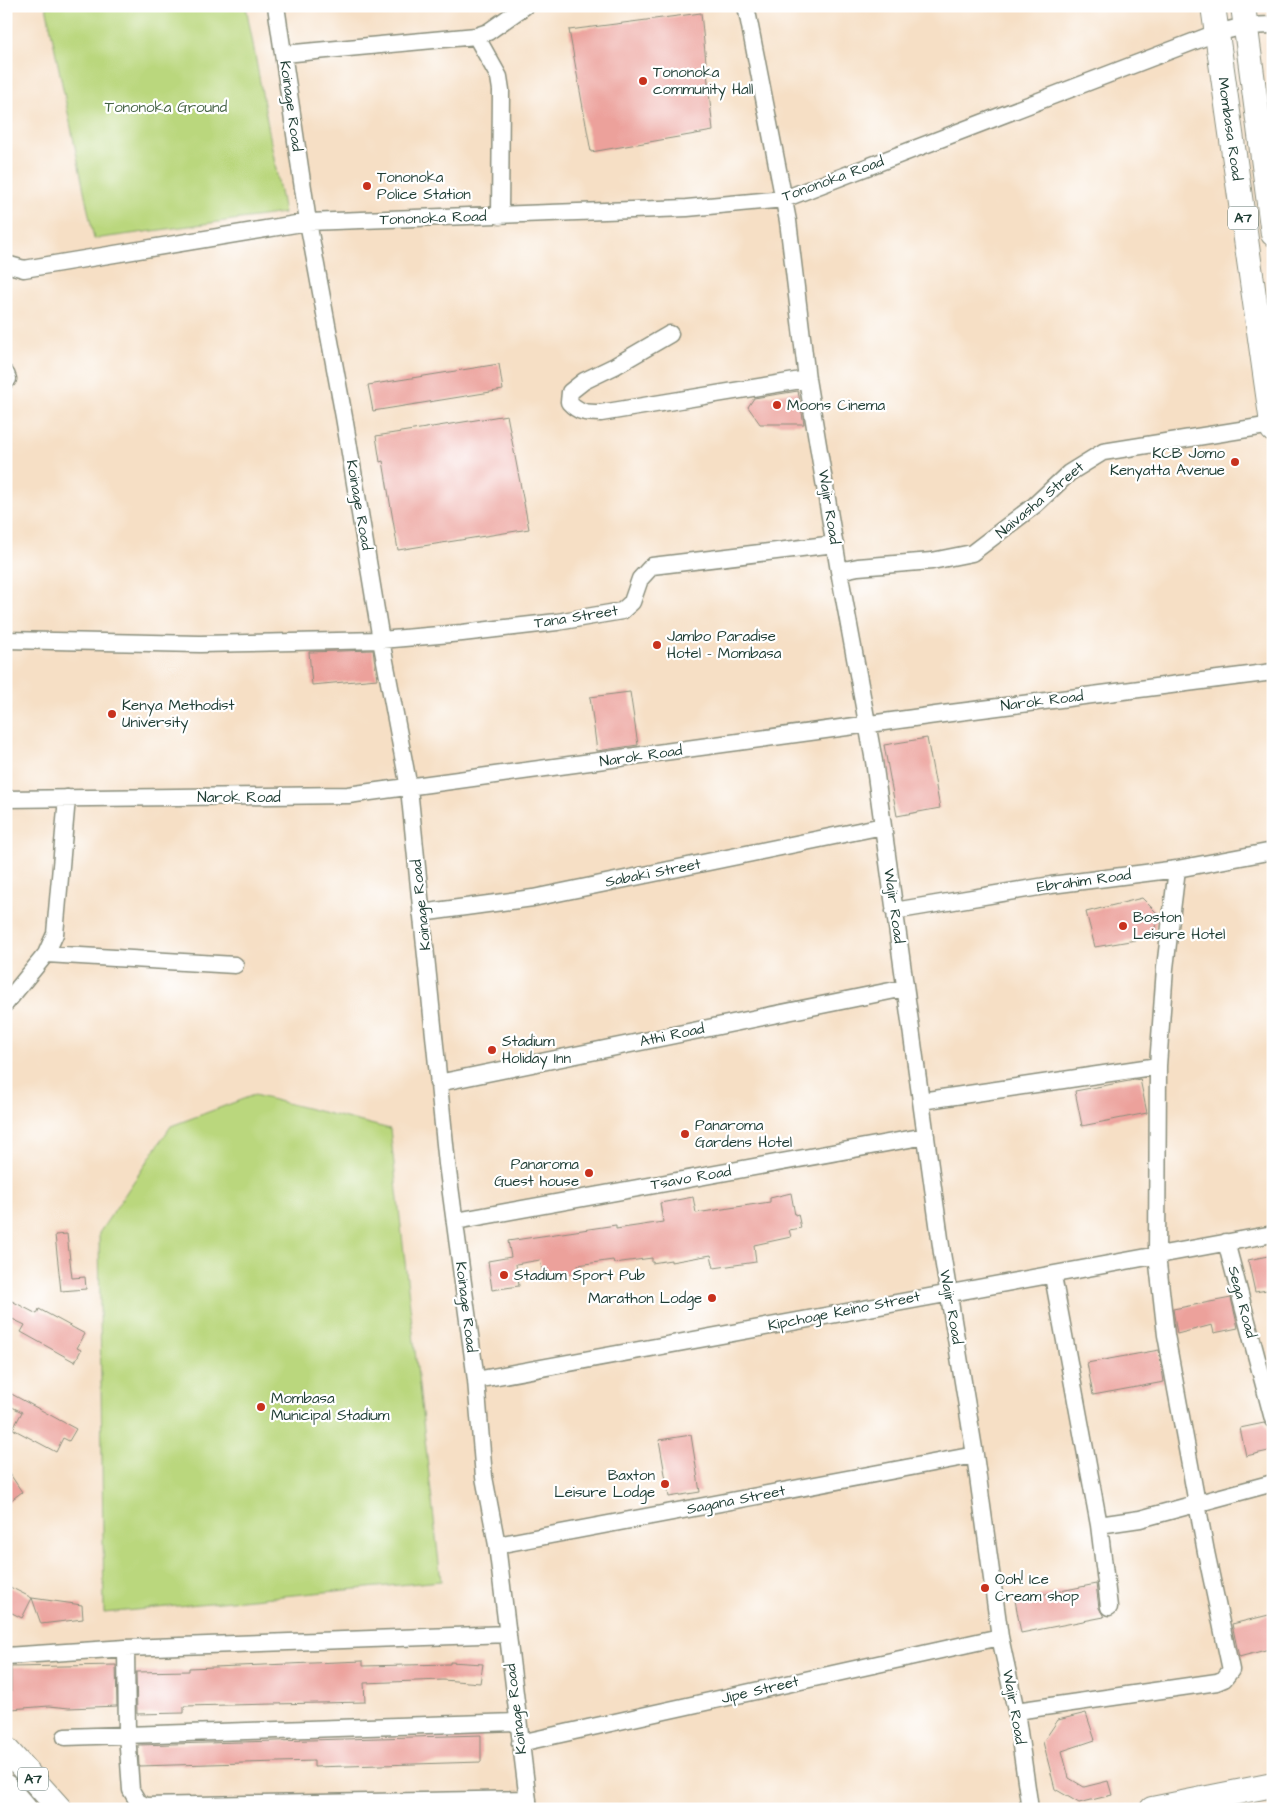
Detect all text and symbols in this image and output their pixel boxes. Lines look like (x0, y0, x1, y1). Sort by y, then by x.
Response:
street label: Koinage Road (273, 59, 308, 153)
place label: Tononoka community Hall (653, 62, 753, 101)
marker: Tononoka community Hall (637, 75, 649, 87)
street label: Mombasa Road (1212, 76, 1248, 182)
park label: Tononoka Ground (105, 97, 228, 118)
street label: Tononoka Road (779, 151, 887, 207)
place label: Tononoka Police Station (377, 167, 471, 205)
marker: Tononoka Police Station (361, 180, 373, 192)
street label: Tononoka Road (379, 206, 487, 230)
road number: A7 (1228, 207, 1258, 230)
place label: Moons Cinema (787, 395, 885, 416)
marker: Moons Cinema (771, 399, 783, 411)
place label: KCB Jomo Kenyatta Avenue (1110, 443, 1226, 482)
marker: KCB Jomo Kenyatta Avenue (1229, 456, 1241, 468)
street label: Naivasha Street (991, 457, 1089, 543)
street label: Koinage Road (340, 458, 377, 552)
street label: Wajir Road (813, 468, 845, 546)
street label: Tana Street (533, 600, 619, 634)
place label: Jambo Paradise Hotel - Mombasa (667, 626, 782, 664)
marker: Jambo Paradise Hotel - Mombasa (651, 639, 663, 651)
street label: Narok Road (999, 685, 1085, 717)
place label: Kenya Methodist University (122, 695, 235, 734)
marker: Kenya Methodist University (106, 708, 118, 720)
street label: Narok Road (598, 740, 684, 772)
street label: Narok Road (197, 787, 281, 808)
street label: Sabaki Street (603, 853, 703, 893)
street label: Koinage Road (406, 858, 437, 951)
street label: Ebrahim Road (1035, 864, 1133, 898)
street label: Wajir Road (878, 867, 910, 945)
place label: Boston Leisure Hotel (1133, 907, 1225, 945)
marker: Boston Leisure Hotel (1117, 920, 1129, 932)
street label: Athi Road (638, 1018, 707, 1052)
place label: Stadium Holiday Inn (502, 1031, 571, 1070)
marker: Stadium Holiday Inn (486, 1044, 498, 1056)
place label: Panaroma Gardens Hotel (695, 1115, 792, 1153)
marker: Panaroma Gardens Hotel (679, 1128, 691, 1140)
place label: Panaroma Guest house (494, 1154, 579, 1192)
street label: Tsavo Road (649, 1161, 733, 1195)
marker: Panaroma Guest house (583, 1167, 595, 1179)
street label: Koinage Road (449, 1260, 482, 1354)
street label: Sega Road (1221, 1264, 1262, 1341)
place label: Stadium Sport Pub (514, 1265, 646, 1286)
street label: Wajir Road (934, 1268, 968, 1346)
marker: Stadium Sport Pub (498, 1269, 510, 1281)
street label: Kipchoge Keino Street (766, 1286, 922, 1337)
place label: Marathon Lodge (588, 1288, 702, 1310)
marker: Marathon Lodge (706, 1292, 718, 1304)
place label: Mombasa Municipal Stadium (271, 1388, 390, 1426)
marker: Mombasa Municipal Stadium (255, 1401, 267, 1413)
place label: Baxton Leisure Lodge (554, 1465, 655, 1504)
marker: Baxton Leisure Lodge (659, 1478, 671, 1490)
street label: Sagana Street (685, 1480, 787, 1521)
place label: Ooh! Ice Cream shop (995, 1569, 1079, 1607)
marker: Ooh! Ice Cream shop (979, 1582, 991, 1594)
street label: Koinage Road (500, 1662, 533, 1756)
street label: Wajir Road (997, 1668, 1031, 1746)
street label: Jipe Street (719, 1671, 801, 1709)
road number: A7 (18, 1768, 48, 1790)

